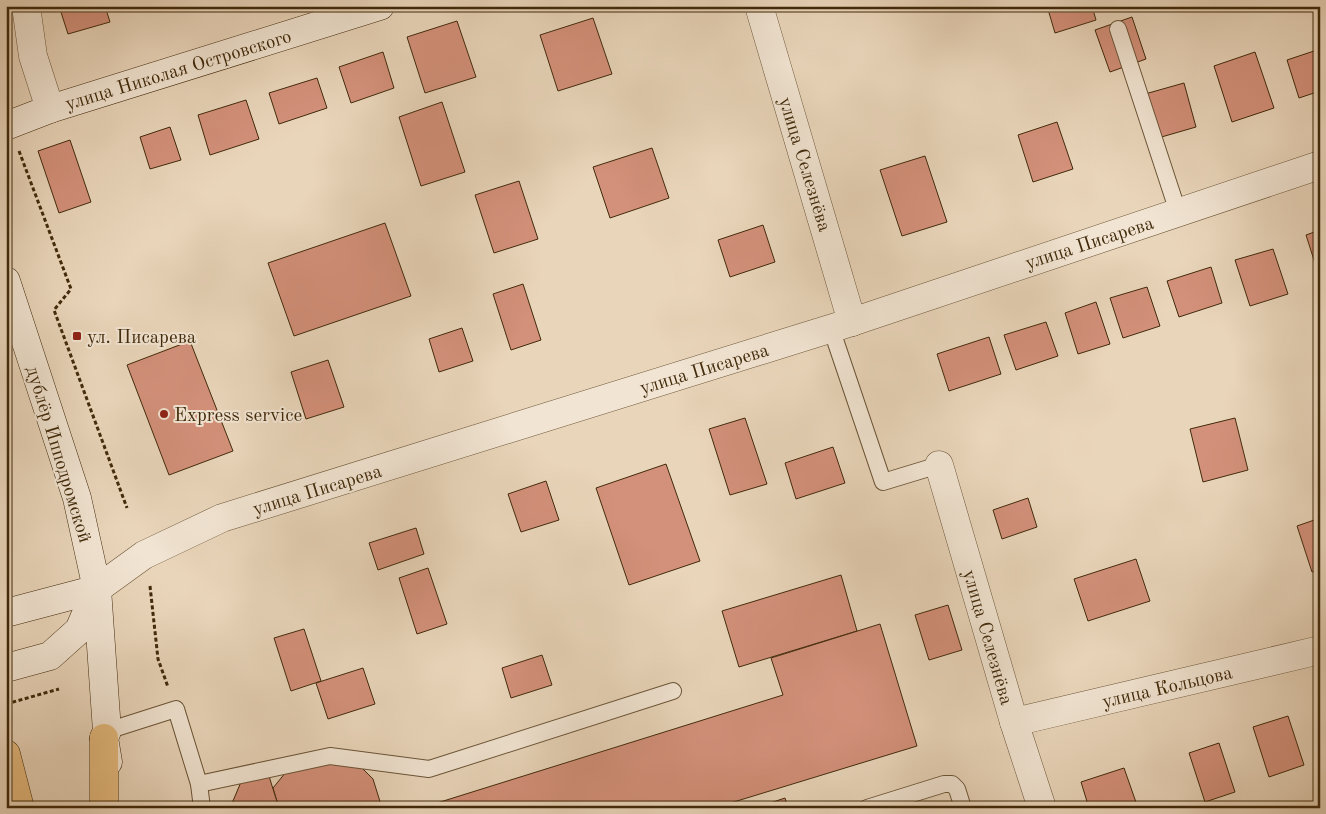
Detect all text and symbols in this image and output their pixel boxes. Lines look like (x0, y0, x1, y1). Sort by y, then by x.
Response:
street label: улица Николая Островского (64, 28, 294, 115)
street label: улица Селезнёва (774, 95, 833, 235)
street label: улица Писарева (1023, 214, 1157, 274)
place label: ул. Писарева (87, 329, 197, 348)
marker: ул. Писарева (71, 330, 83, 342)
street label: улица Писарева (638, 342, 772, 399)
street label: дублёр Ипподромской (22, 364, 94, 545)
place label: Express service (174, 407, 302, 426)
marker: Express service (158, 408, 170, 420)
street label: улица Писарева (251, 463, 385, 520)
street label: улица Селезнёва (958, 568, 1015, 708)
street label: улица Кольцова (1101, 664, 1235, 713)

